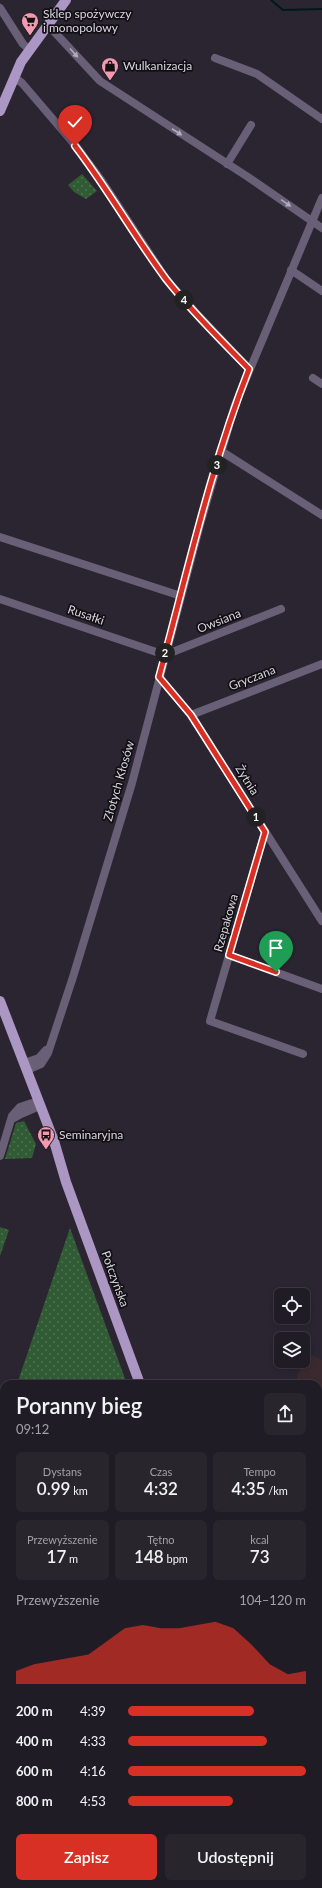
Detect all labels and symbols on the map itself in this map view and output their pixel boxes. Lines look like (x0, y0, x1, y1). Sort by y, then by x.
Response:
place label: Sklep spożywczy i monopolowy (43, 6, 132, 35)
supermarket icon: Sklep spożywczy i monopolowy (20, 11, 40, 36)
one-way arrow (70, 48, 79, 58)
shop icon: Wulkanizacja (100, 56, 120, 81)
place label: Wulkanizacja (123, 58, 192, 73)
pin (58, 105, 92, 146)
one-way arrow (172, 128, 182, 136)
one-way arrow (281, 199, 291, 207)
pin: 4 (174, 290, 194, 310)
pin: 3 (207, 455, 227, 475)
street label: Rusałki (66, 601, 107, 628)
street label: Owsiana (195, 605, 243, 636)
pin: 2 (155, 643, 175, 663)
street label: Gryczana (226, 662, 277, 693)
street label: Złotych Kłosów (100, 738, 137, 823)
street label: Żytnia (232, 762, 263, 798)
pin: 1 (246, 807, 266, 827)
street label: Rzepakowa (210, 892, 241, 954)
pin (259, 931, 293, 972)
bus stop icon: Seminaryjna (36, 1125, 56, 1150)
place label: Seminaryjna (59, 1127, 123, 1142)
street label: Połczyńska (98, 1249, 133, 1309)

